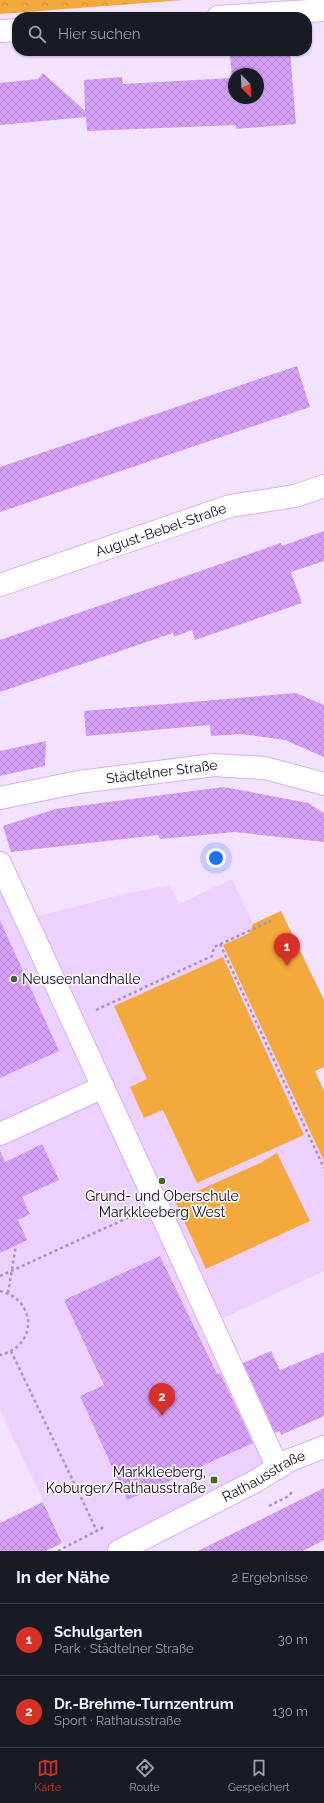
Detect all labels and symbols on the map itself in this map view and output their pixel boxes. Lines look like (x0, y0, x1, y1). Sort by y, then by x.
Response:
north arrow (228, 68, 264, 104)
street label: August-Bebel-Straße (93, 500, 228, 560)
street label: Städtelner Straße (105, 757, 218, 787)
your location (206, 848, 226, 868)
pin: 1 (274, 933, 300, 966)
place label: Neuseenlandhalle (22, 971, 141, 987)
marker: Neuseenlandhalle (9, 974, 19, 984)
marker: Grund- und Oberschule Markkleeberg West (157, 1176, 167, 1186)
place label: Grund- und Oberschule Markkleeberg West (85, 1188, 239, 1220)
pin: 2 (149, 1383, 175, 1416)
street label: Rathausstraße (219, 1447, 307, 1505)
place label: Markkleeberg, Koburger/Rathausstraße (46, 1464, 206, 1496)
marker: Markkleeberg, Koburger/Rathausstraße (209, 1475, 219, 1485)

